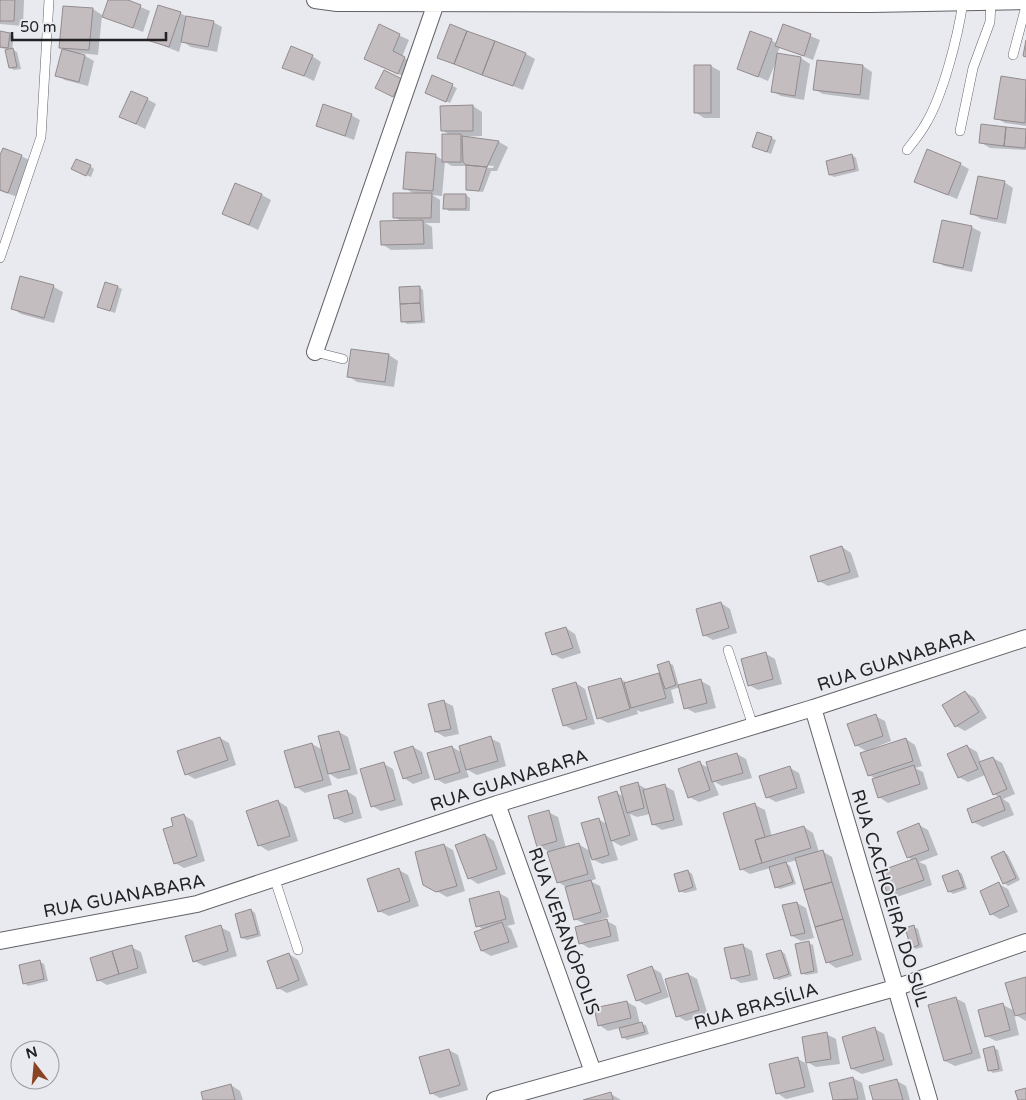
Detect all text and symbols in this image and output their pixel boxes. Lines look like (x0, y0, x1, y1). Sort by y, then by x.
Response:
scale bar (12, 10, 166, 42)
text: 50 m (20, 18, 57, 36)
street label: RUA GUANABARA (814, 624, 978, 696)
street label: RUA GUANABARA (427, 744, 591, 816)
street label: RUA CACHOEIRA DO SUL (846, 787, 934, 1010)
street label: RUA VERANÓPOLIS (523, 844, 605, 1018)
street label: RUA GUANABARA (41, 870, 207, 922)
street label: RUA BRASÍLIA (691, 978, 821, 1034)
north arrow (10, 1040, 60, 1090)
text: N (24, 1043, 39, 1063)

